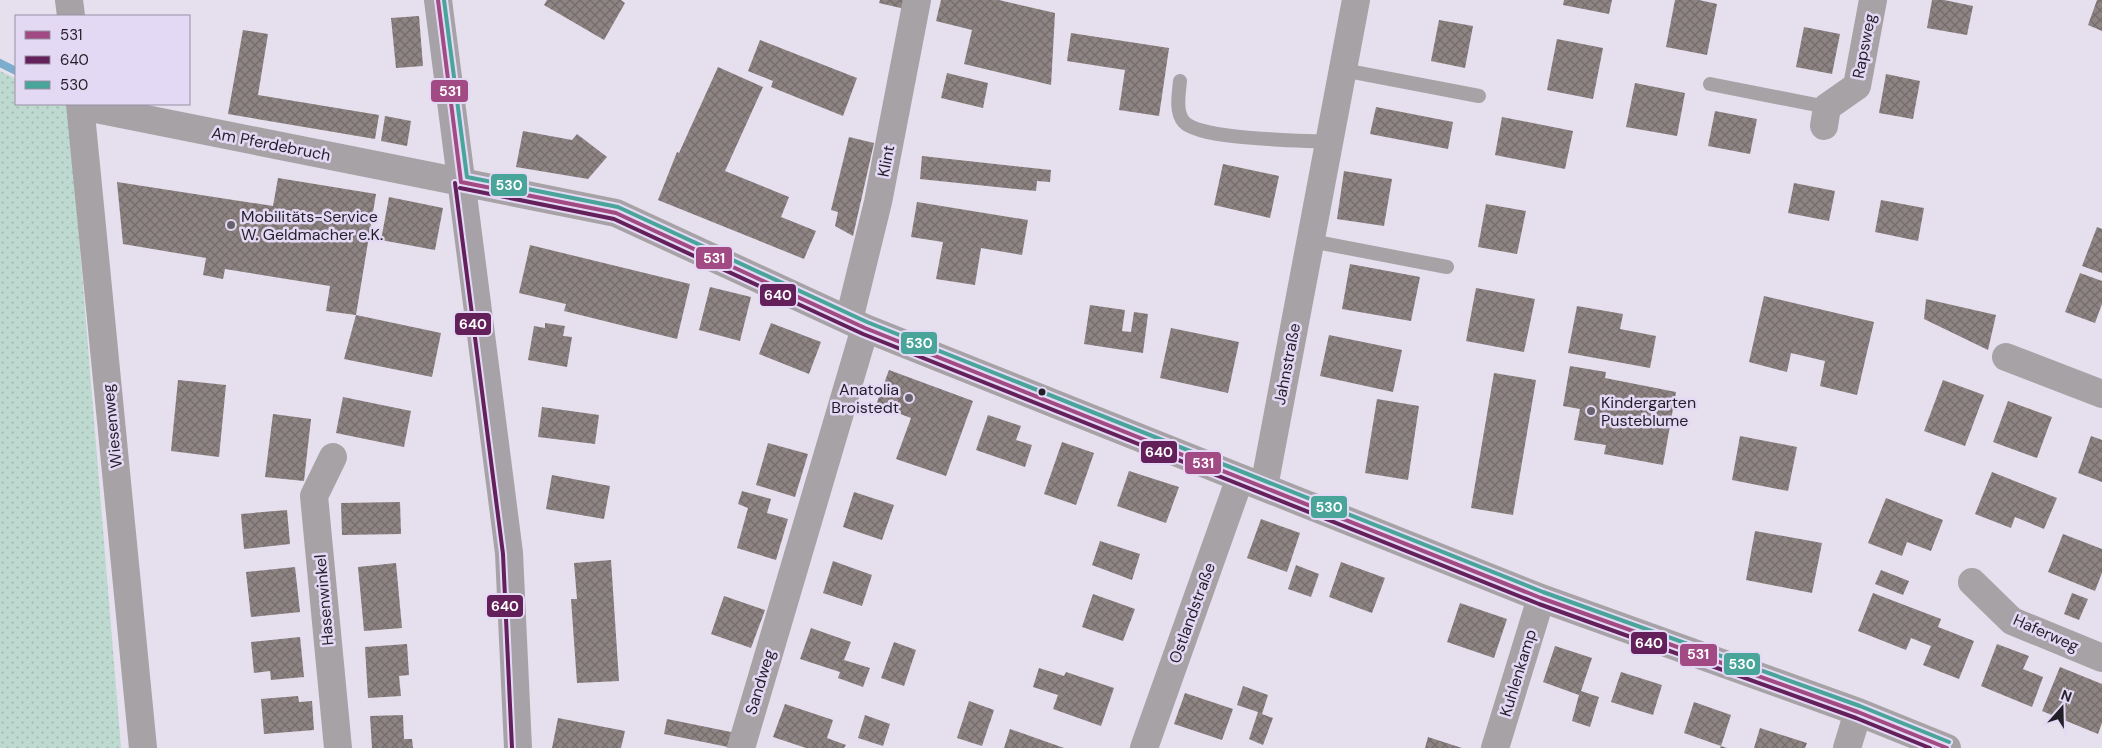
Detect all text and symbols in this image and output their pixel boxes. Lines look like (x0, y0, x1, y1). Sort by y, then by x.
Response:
street label: Rapsweg (1847, 12, 1881, 80)
legend (15, 15, 190, 105)
text: 531 (60, 25, 82, 45)
text: 640 (60, 50, 89, 70)
text: 530 (60, 75, 88, 95)
line badge: 531 (430, 79, 469, 103)
text: 531 (439, 82, 461, 100)
street label: Am Pferdebruch (210, 122, 332, 166)
street label: Klint (873, 143, 899, 179)
line badge: 530 (490, 173, 528, 197)
text: 530 (495, 176, 523, 194)
place label: Mobilitäts-Service W. Geldmacher e.K. (241, 206, 383, 245)
marker: Mobilitäts-Service W. Geldmacher e.K. (225, 219, 237, 231)
line badge: 531 (695, 246, 733, 270)
text: 531 (703, 249, 725, 267)
line badge: 640 (759, 283, 797, 307)
text: 640 (764, 286, 792, 304)
line badge: 640 (454, 312, 492, 336)
text: 640 (459, 315, 487, 333)
street label: Jahnstraße (1269, 321, 1305, 407)
line badge: 530 (900, 331, 938, 355)
text: 530 (905, 334, 933, 352)
place label: Anatolia Broistedt (831, 379, 899, 418)
street label: Wiesenweg (97, 383, 127, 469)
unlabelled marker (1037, 387, 1047, 397)
marker: Anatolia Broistedt (903, 392, 915, 404)
place label: Kindergarten Pusteblume (1601, 392, 1696, 431)
marker: Kindergarten Pusteblume (1585, 405, 1597, 417)
line badge: 640 (1140, 440, 1178, 464)
text: 640 (1145, 443, 1173, 461)
line badge: 531 (1184, 451, 1222, 475)
text: 531 (1192, 454, 1214, 472)
line badge: 530 (1310, 495, 1348, 519)
text: 530 (1315, 498, 1343, 516)
street label: Hasenwinkel (310, 554, 338, 646)
street label: Ostlandstraße (1164, 560, 1220, 666)
line badge: 640 (486, 594, 524, 618)
text: 640 (491, 597, 519, 615)
street label: Haferweg (2010, 609, 2082, 657)
street label: Kuhlenkamp (1495, 627, 1541, 719)
line badge: 640 (1630, 631, 1668, 655)
text: 640 (1635, 634, 1663, 652)
line badge: 531 (1679, 643, 1718, 667)
text: 531 (1687, 645, 1709, 663)
street label: Sandweg (740, 647, 780, 717)
line badge: 530 (1723, 652, 1761, 676)
text: 530 (1728, 655, 1756, 673)
north arrow (2037, 683, 2087, 733)
text: N (2059, 686, 2074, 706)

